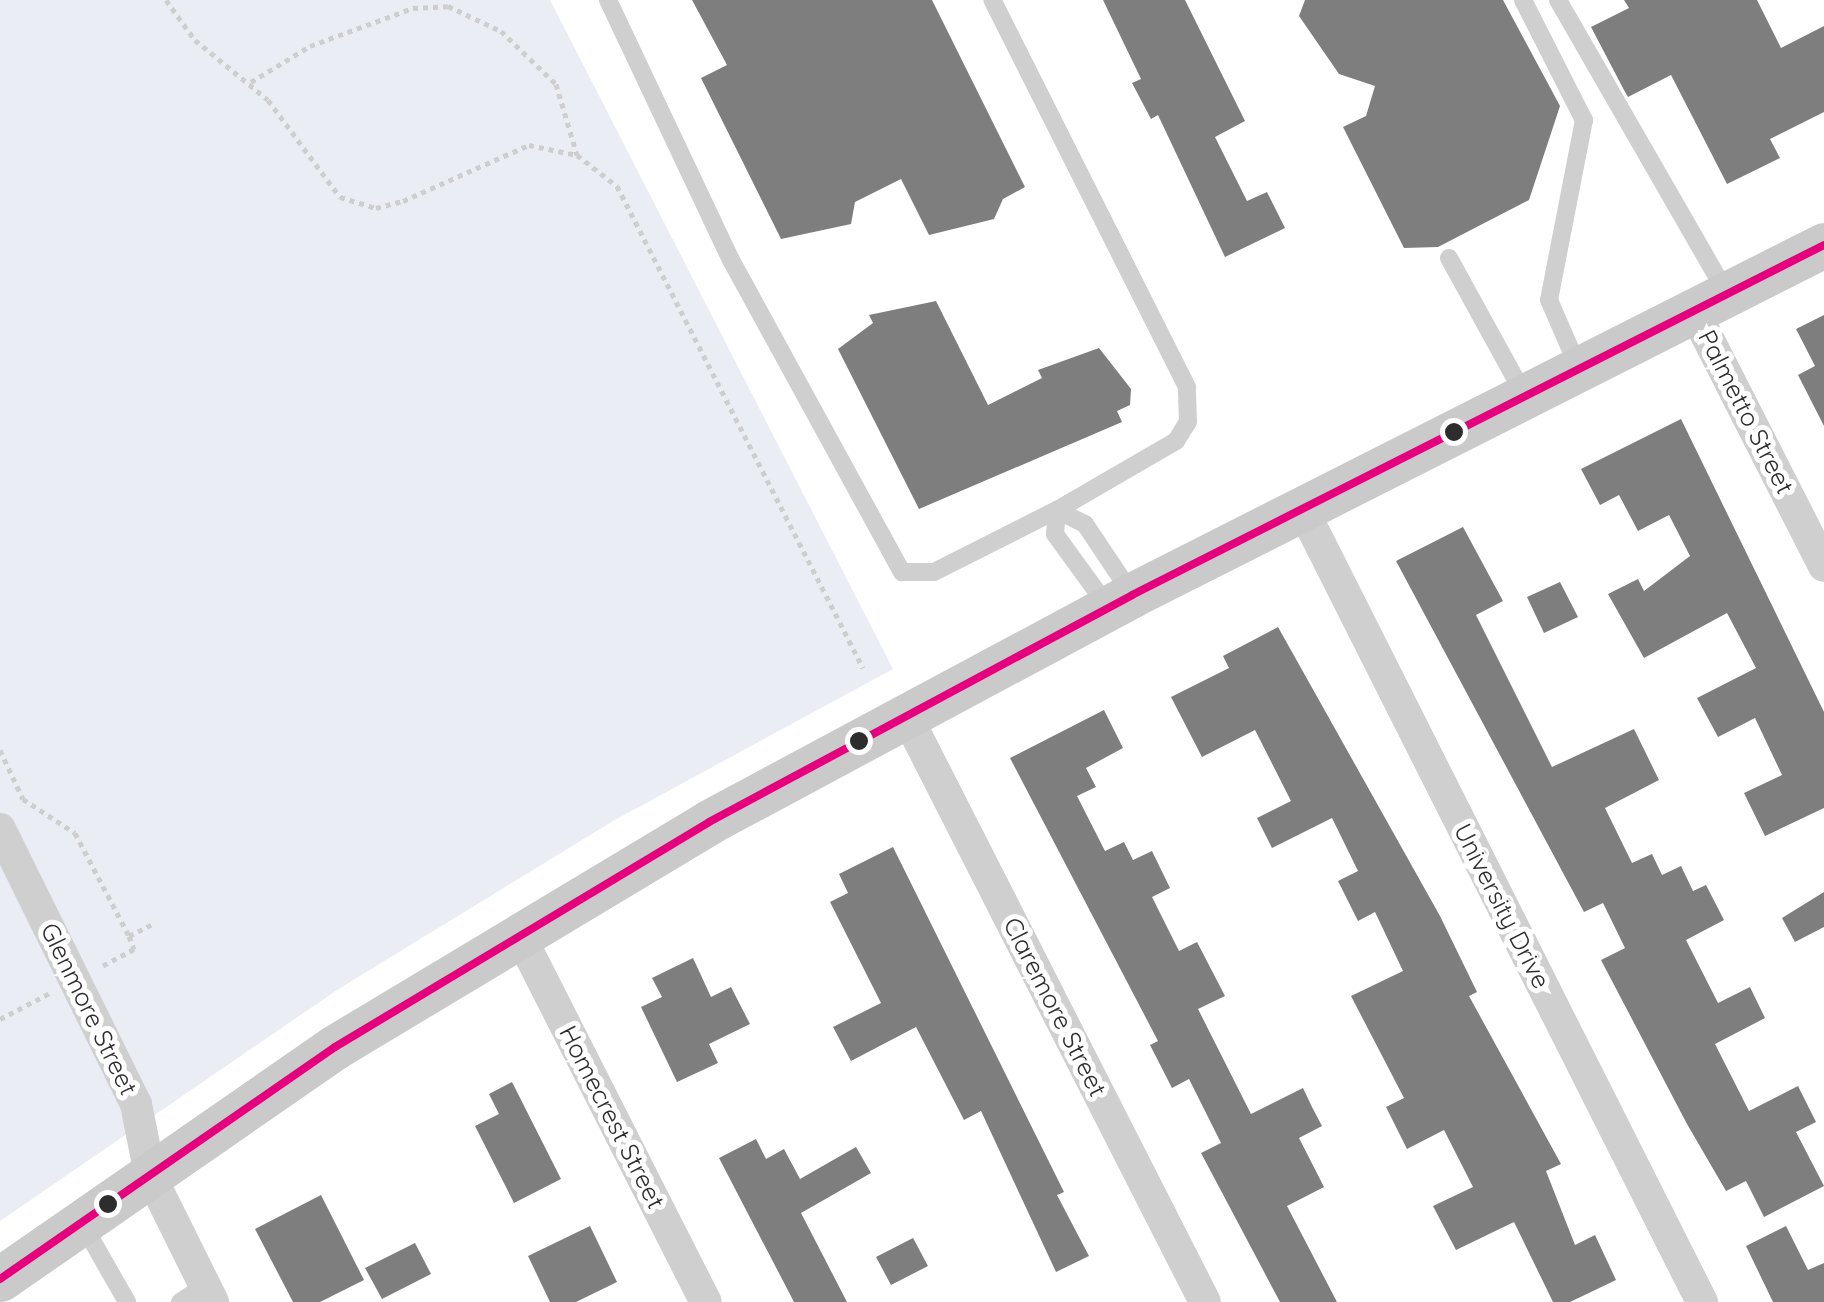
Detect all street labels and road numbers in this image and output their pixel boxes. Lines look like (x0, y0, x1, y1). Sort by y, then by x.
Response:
street label: Palmetto Street (1692, 325, 1800, 499)
street label: University Drive (1447, 818, 1557, 994)
street label: Claremore Street (997, 913, 1113, 1101)
street label: Glenmore Street (34, 918, 144, 1100)
street label: Homecrest Street (553, 1020, 671, 1214)

